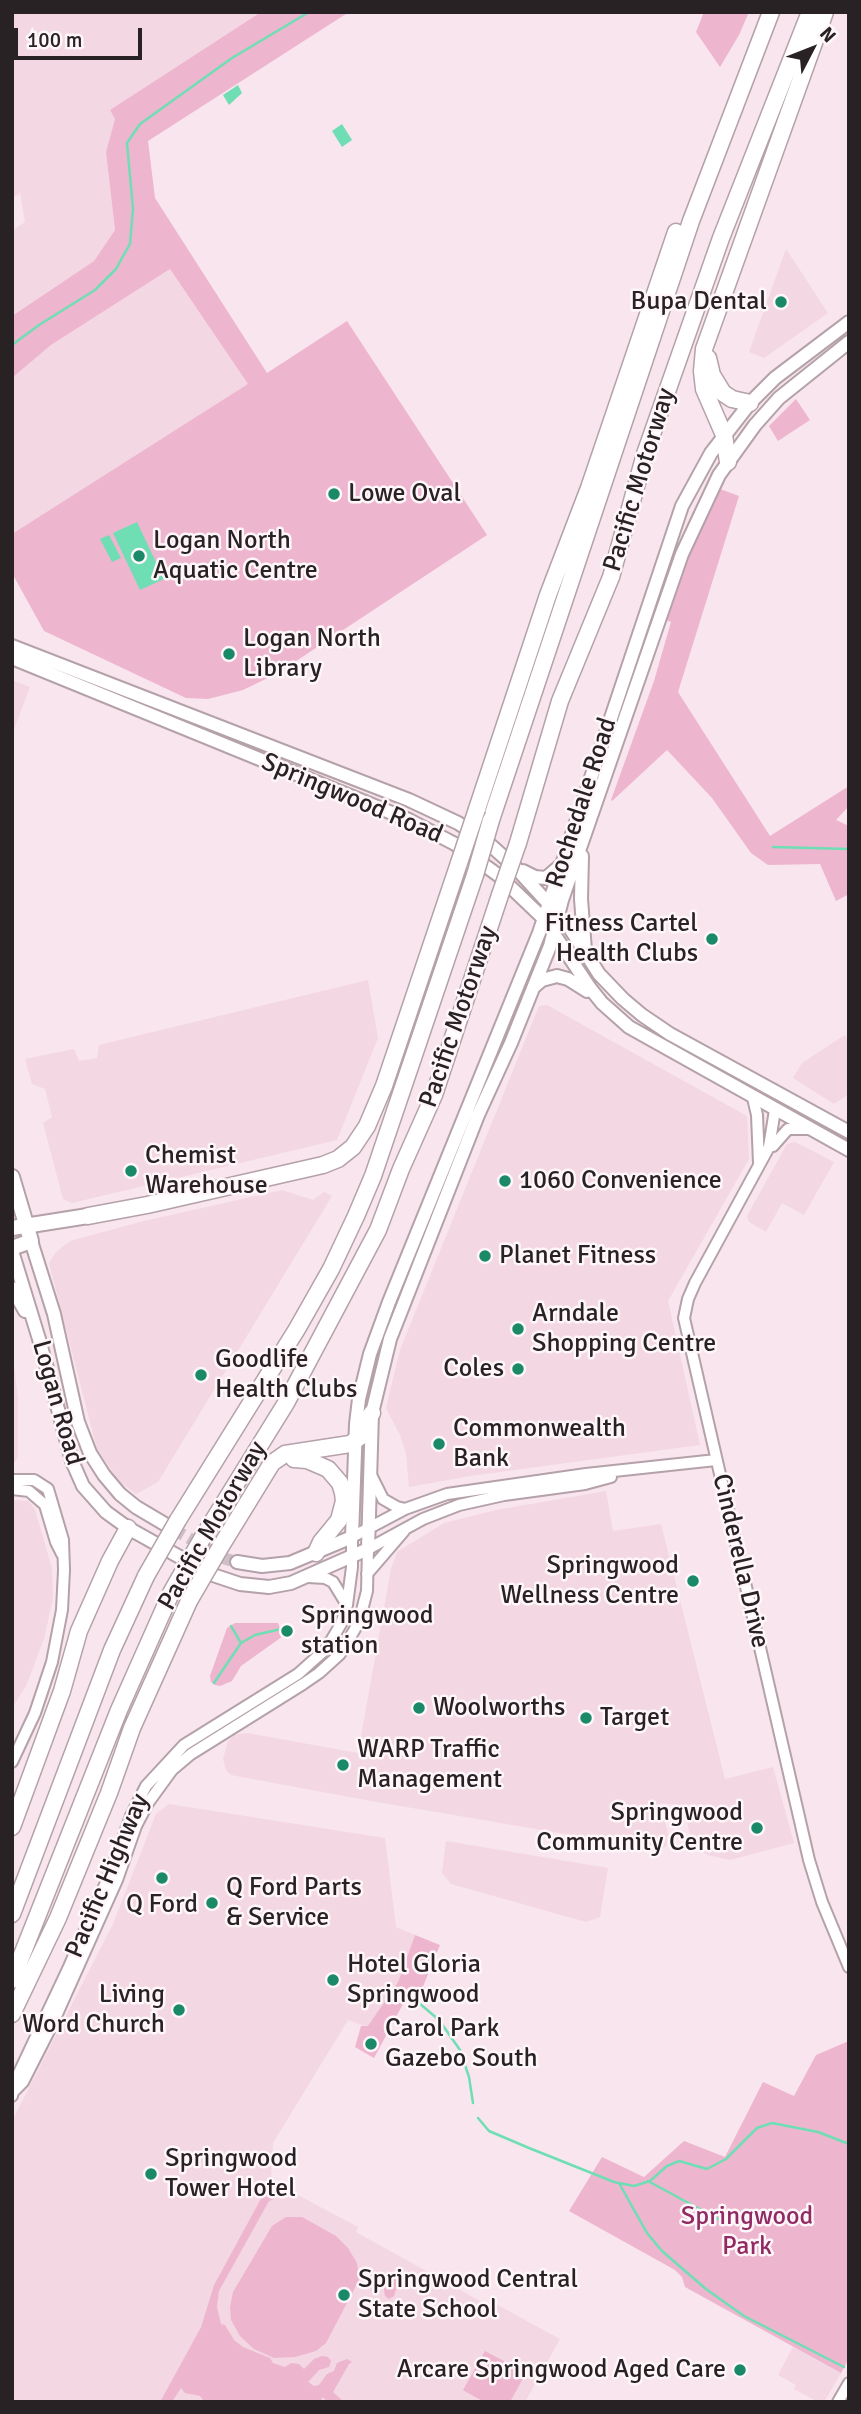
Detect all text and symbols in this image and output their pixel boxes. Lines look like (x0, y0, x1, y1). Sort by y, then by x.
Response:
scale bar (18, 14, 145, 58)
north arrow (777, 14, 847, 84)
text: N (814, 22, 841, 48)
text: 100 m (27, 27, 82, 53)
place label: Bupa Dental (630, 286, 767, 318)
marker: Bupa Dental (773, 294, 789, 310)
street label: Pacific Motorway (597, 385, 683, 575)
place label: Lowe Oval (348, 478, 461, 510)
marker: Lowe Oval (326, 486, 342, 502)
place label: Logan North Aquatic Centre (153, 525, 318, 586)
marker: Logan North Aquatic Centre (131, 548, 147, 564)
place label: Logan North Library (243, 623, 381, 684)
marker: Logan North Library (221, 646, 237, 662)
street label: Rochedale Road (540, 714, 624, 892)
street label: Springwood Road (257, 747, 447, 851)
place label: Fitness Cartel Health Clubs (544, 908, 698, 970)
street label: Pacific Motorway (413, 922, 505, 1112)
marker: Fitness Cartel Health Clubs (704, 931, 720, 947)
place label: Chemist Warehouse (145, 1140, 268, 1202)
marker: Chemist Warehouse (123, 1163, 139, 1179)
place label: 1060 Convenience (519, 1165, 722, 1197)
marker: 1060 Convenience (497, 1173, 513, 1189)
place label: Planet Fitness (499, 1240, 656, 1272)
marker: Planet Fitness (477, 1248, 493, 1264)
place label: Arndale Shopping Centre (532, 1298, 716, 1360)
marker: Arndale Shopping Centre (510, 1321, 526, 1337)
street label: Logan Road (24, 1337, 90, 1469)
place label: Goodlife Health Clubs (215, 1344, 357, 1406)
place label: Coles (443, 1353, 504, 1385)
marker: Coles (510, 1361, 526, 1377)
marker: Goodlife Health Clubs (193, 1367, 209, 1383)
place label: Commonwealth Bank (453, 1413, 626, 1474)
street label: Pacific Motorway (152, 1436, 274, 1616)
marker: Commonwealth Bank (431, 1436, 447, 1452)
street label: Cinderella Drive (705, 1471, 775, 1651)
place label: Springwood Wellness Centre (500, 1550, 679, 1612)
marker: Springwood Wellness Centre (685, 1573, 701, 1589)
place label: Springwood station (301, 1600, 433, 1662)
marker: Springwood station (279, 1623, 295, 1639)
place label: Woolworths (433, 1692, 565, 1724)
marker: Woolworths (411, 1700, 427, 1716)
place label: Target (600, 1702, 669, 1734)
marker: Target (578, 1710, 594, 1726)
place label: WARP Traffic Management (357, 1734, 502, 1796)
marker: WARP Traffic Management (335, 1757, 351, 1773)
street label: Pacific Highway (59, 1789, 157, 1963)
place label: Springwood Community Centre (536, 1797, 743, 1858)
marker: Springwood Community Centre (749, 1820, 765, 1836)
marker: Q Ford (154, 1870, 170, 1886)
place label: Q Ford Parts & Service (226, 1872, 362, 1934)
place label: Q Ford (126, 1889, 198, 1921)
marker: Q Ford Parts & Service (204, 1895, 220, 1911)
place label: Hotel Gloria Springwood (347, 1949, 481, 2010)
marker: Hotel Gloria Springwood (325, 1972, 341, 1988)
place label: Living Word Church (22, 1979, 165, 2040)
marker: Living Word Church (171, 2002, 187, 2018)
place label: Carol Park Gazebo South (385, 2013, 538, 2074)
marker: Carol Park Gazebo South (363, 2036, 379, 2052)
place label: Springwood Tower Hotel (165, 2143, 297, 2204)
marker: Springwood Tower Hotel (143, 2166, 159, 2182)
park label: Springwood Park (681, 2201, 813, 2262)
place label: Springwood Central State School (358, 2264, 578, 2326)
marker: Springwood Central State School (336, 2287, 352, 2303)
place label: Arcare Springwood Aged Care (397, 2354, 726, 2386)
marker: Arcare Springwood Aged Care (732, 2362, 748, 2378)

